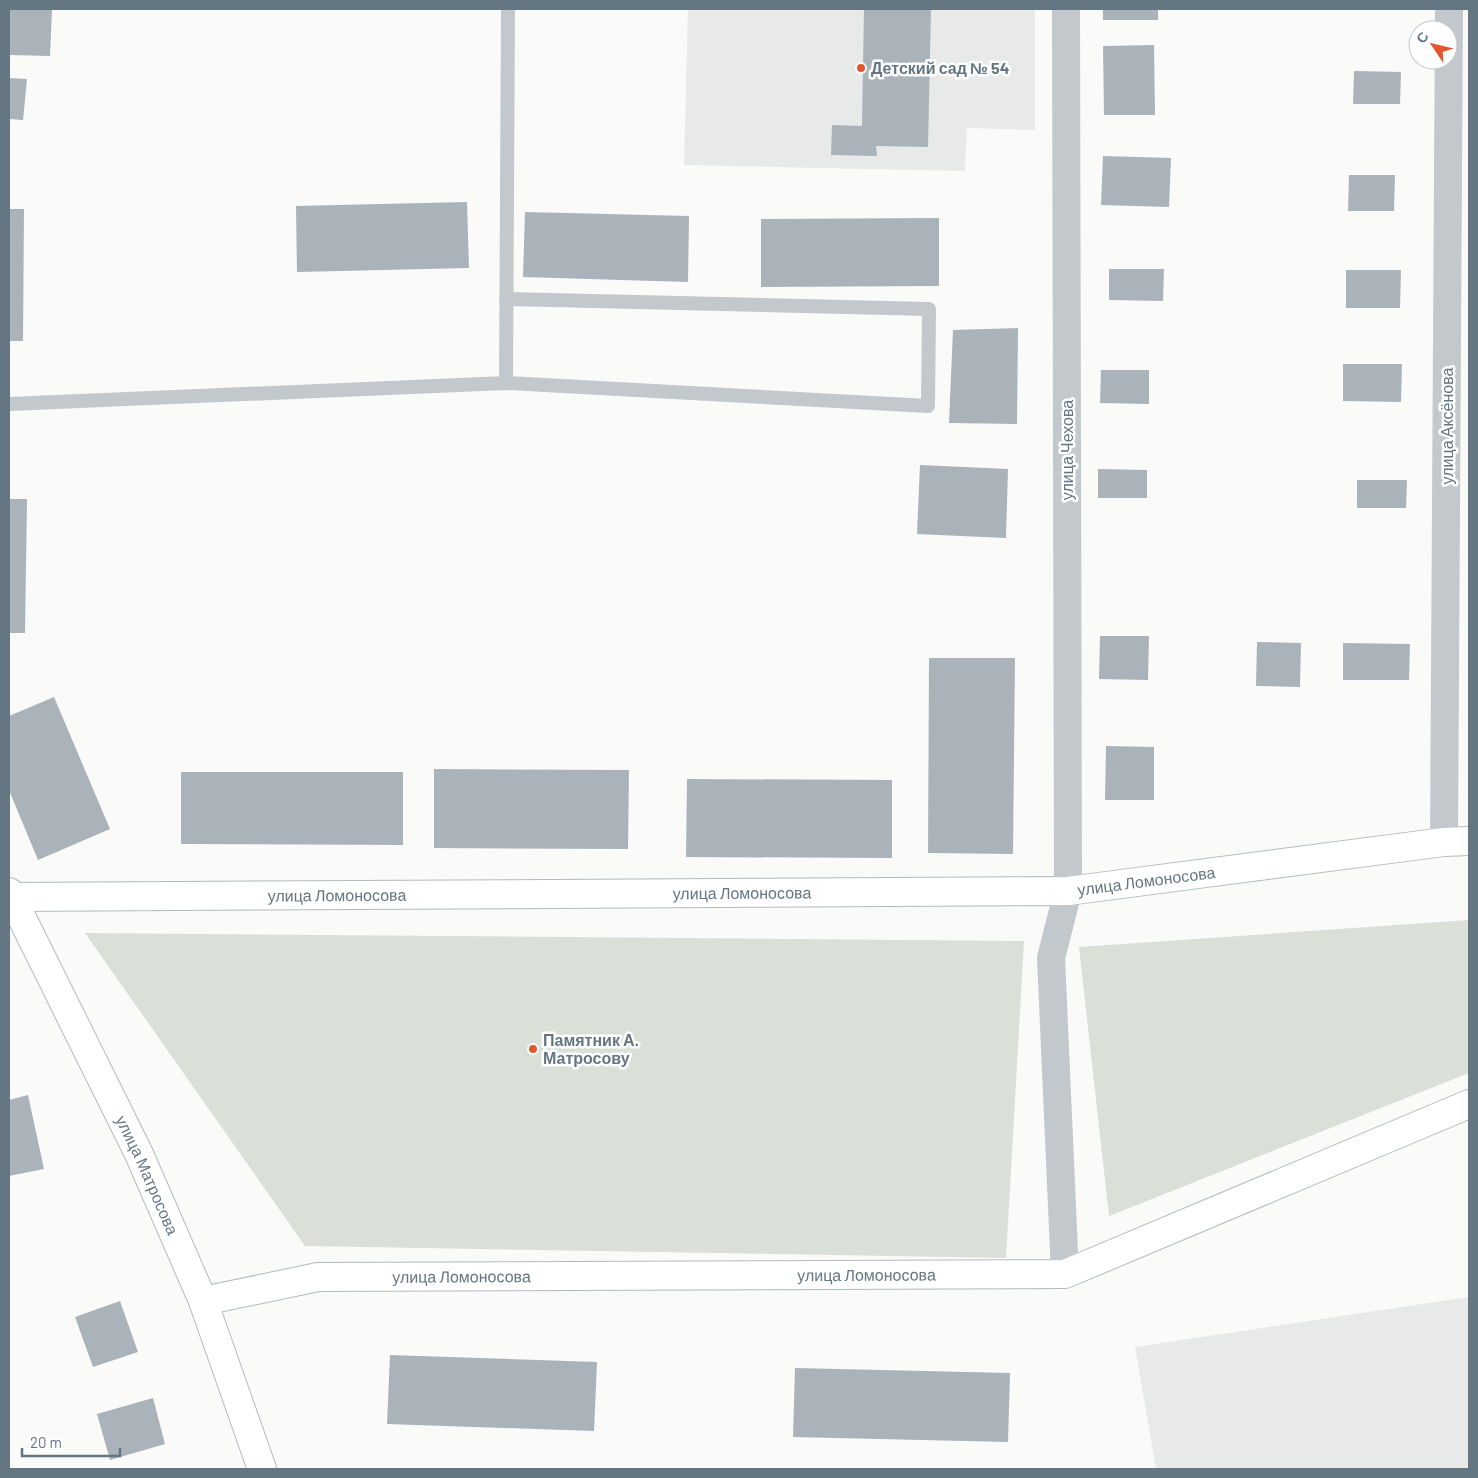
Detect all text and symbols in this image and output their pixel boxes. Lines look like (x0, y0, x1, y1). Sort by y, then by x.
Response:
north arrow (1408, 20, 1458, 70)
text: С (1412, 28, 1432, 46)
place label: Детский сад № 54 (871, 58, 1009, 77)
marker: Детский сад № 54 (855, 62, 867, 74)
street label: улица Аксёнова (1437, 367, 1456, 484)
street label: улица Чехова (1057, 400, 1076, 500)
street label: улица Ломоносова (1076, 862, 1216, 899)
street label: улица Ломоносова (673, 882, 811, 902)
street label: улица Ломоносова (268, 885, 406, 905)
place label: Памятник А. Матросову (543, 1030, 639, 1067)
marker: Памятник А. Матросову (527, 1043, 539, 1055)
street label: улица Матросова (112, 1112, 183, 1237)
street label: улица Ломоносова (797, 1265, 936, 1284)
street label: улица Ломоносова (392, 1266, 531, 1286)
scale bar (22, 1426, 120, 1458)
text: 20 m (30, 1433, 62, 1451)

